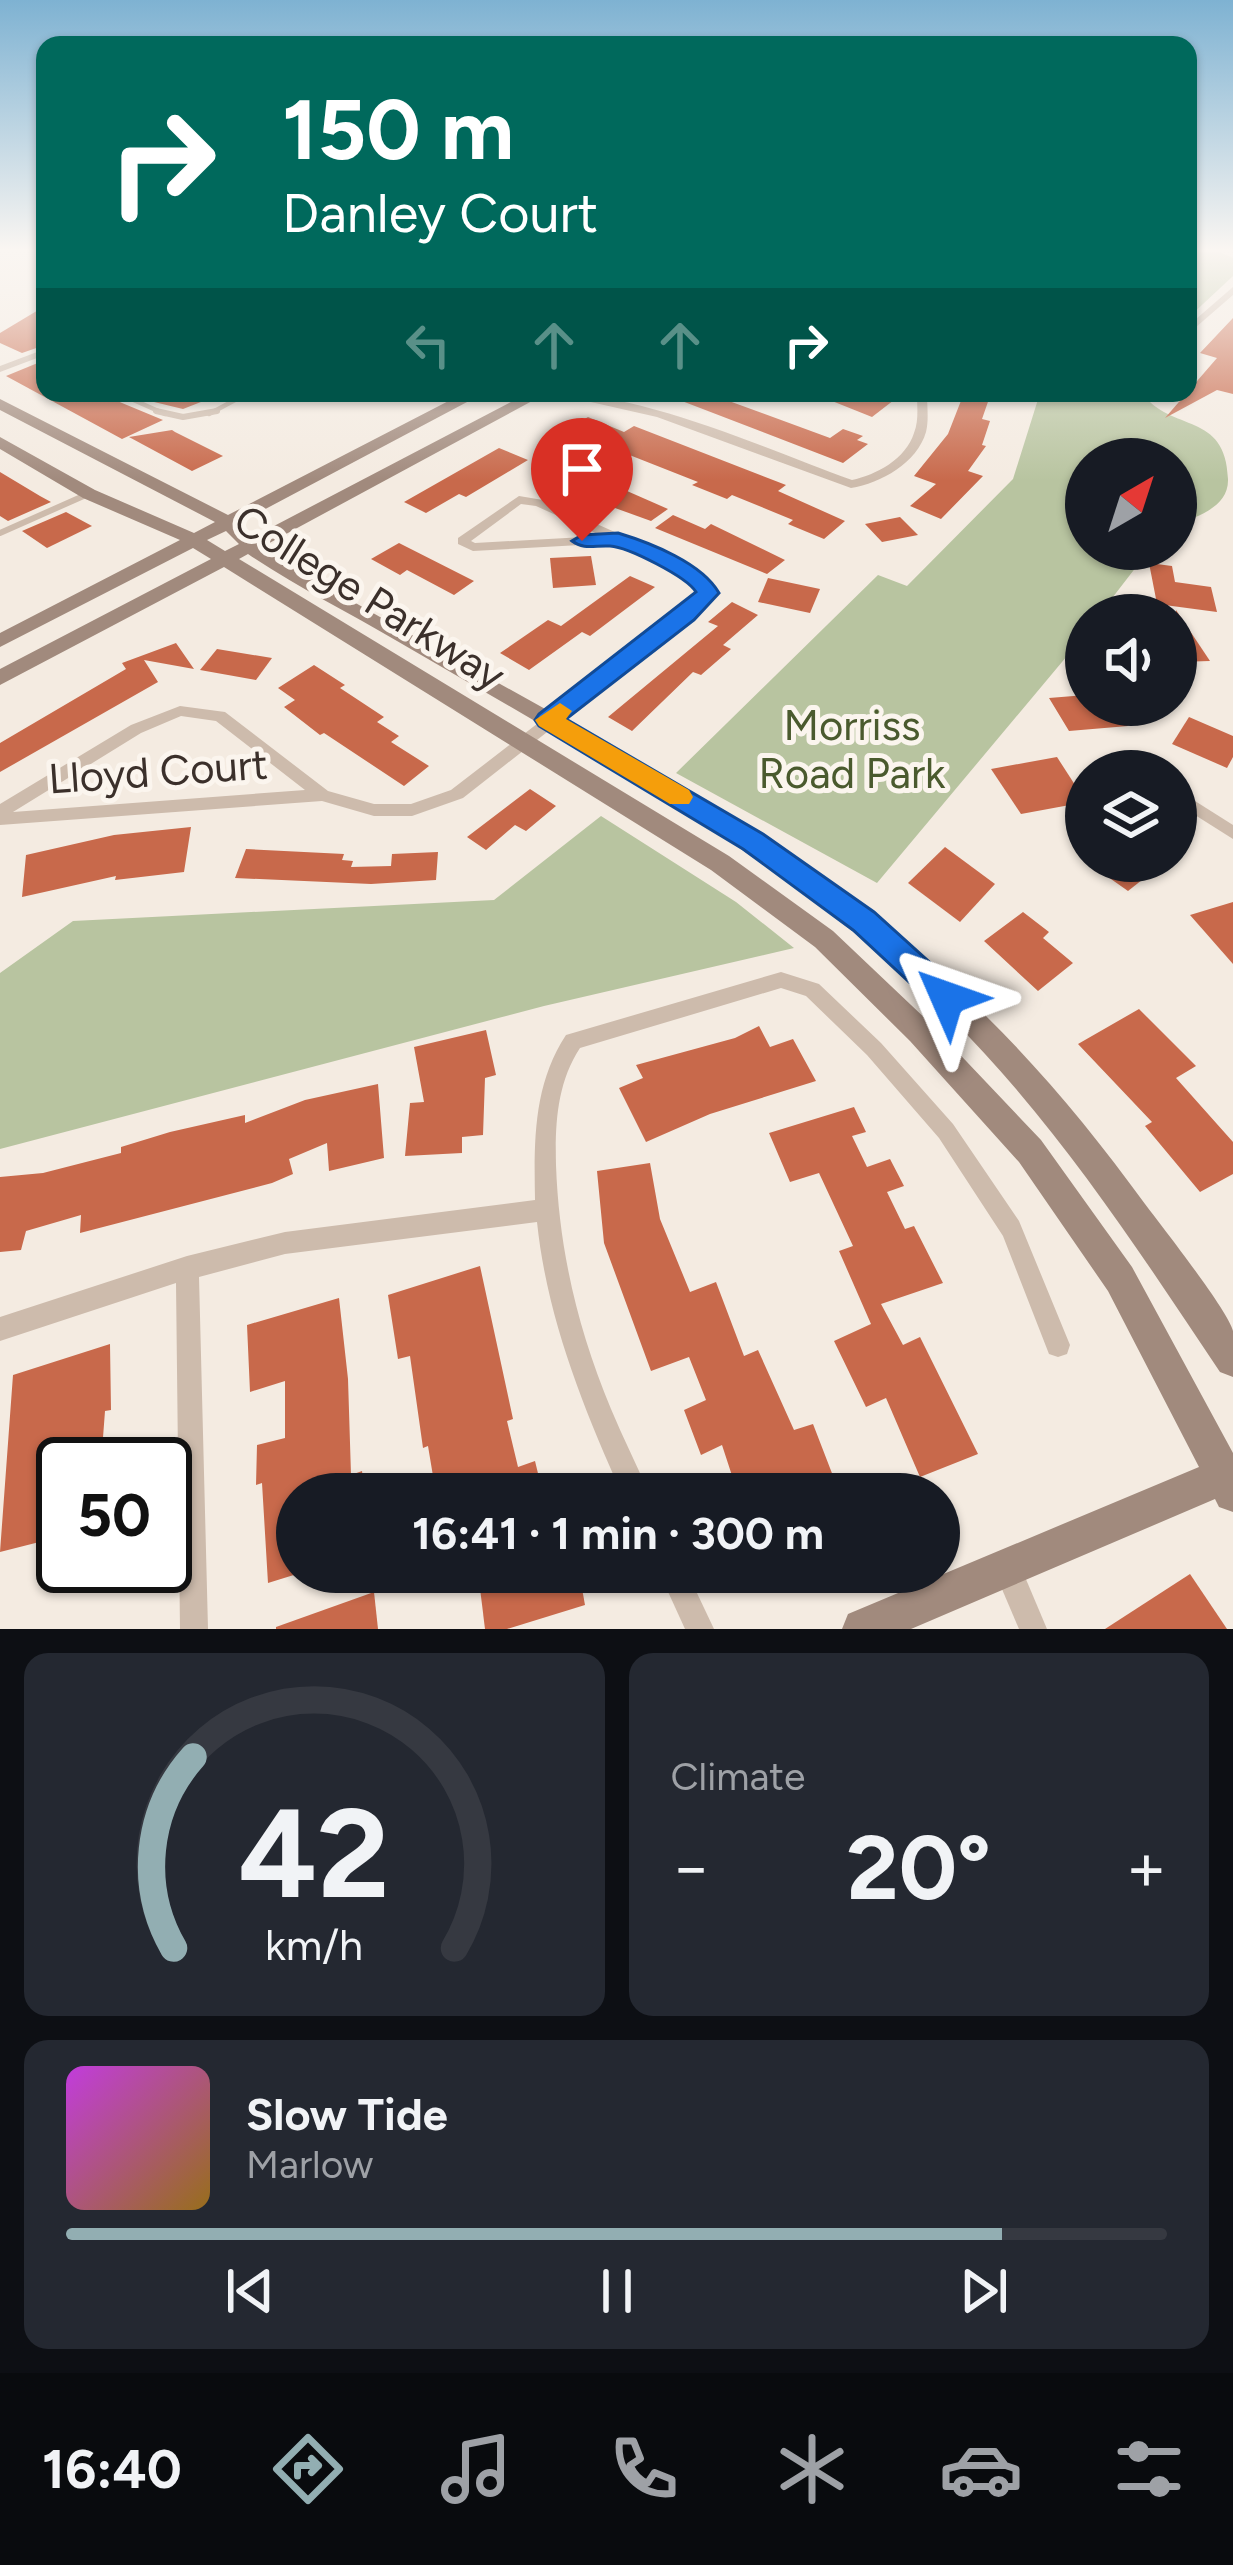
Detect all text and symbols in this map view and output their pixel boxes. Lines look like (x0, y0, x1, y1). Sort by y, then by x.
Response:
text: 150 m (282, 79, 514, 180)
icon: right (84, 84, 240, 240)
text: Danley Court (282, 181, 598, 246)
icon: left (395, 312, 461, 378)
icon: ahead (521, 312, 587, 378)
icon: ahead (647, 312, 713, 378)
icon: right (773, 312, 839, 378)
pin (531, 418, 633, 541)
icon: arrive (549, 436, 615, 502)
north arrow (1065, 438, 1197, 570)
map controls (1065, 438, 1197, 882)
street label: College Parkway (225, 494, 515, 701)
button: sound (1065, 594, 1197, 726)
park label: Morriss Road Park (759, 700, 946, 799)
street label: Lloyd Court (47, 738, 269, 805)
button: layers (1065, 750, 1197, 882)
position arrow (884, 935, 1010, 1061)
speed limit sign: 50 (36, 1437, 192, 1593)
text: 16:41 · 1 min · 300 m (412, 1506, 824, 1560)
text: Climate (671, 1753, 805, 1800)
text: 42 (239, 1778, 390, 1928)
text: 20° (847, 1813, 991, 1922)
text: − (671, 1827, 712, 1907)
text: + (1126, 1827, 1167, 1907)
text: km/h (265, 1918, 363, 1970)
text: Slow Tide (246, 2087, 448, 2141)
text: Marlow (246, 2141, 373, 2188)
icon: previous (217, 2258, 283, 2324)
icon: pause (584, 2258, 650, 2324)
icon: next (951, 2258, 1017, 2324)
icon: directions (266, 2427, 350, 2511)
icon: music (434, 2427, 518, 2511)
icon: phone (602, 2427, 686, 2511)
icon: climate (770, 2427, 854, 2511)
icon: car (939, 2427, 1023, 2511)
icon: filters (1107, 2427, 1191, 2511)
text: 16:40 (42, 2437, 182, 2502)

